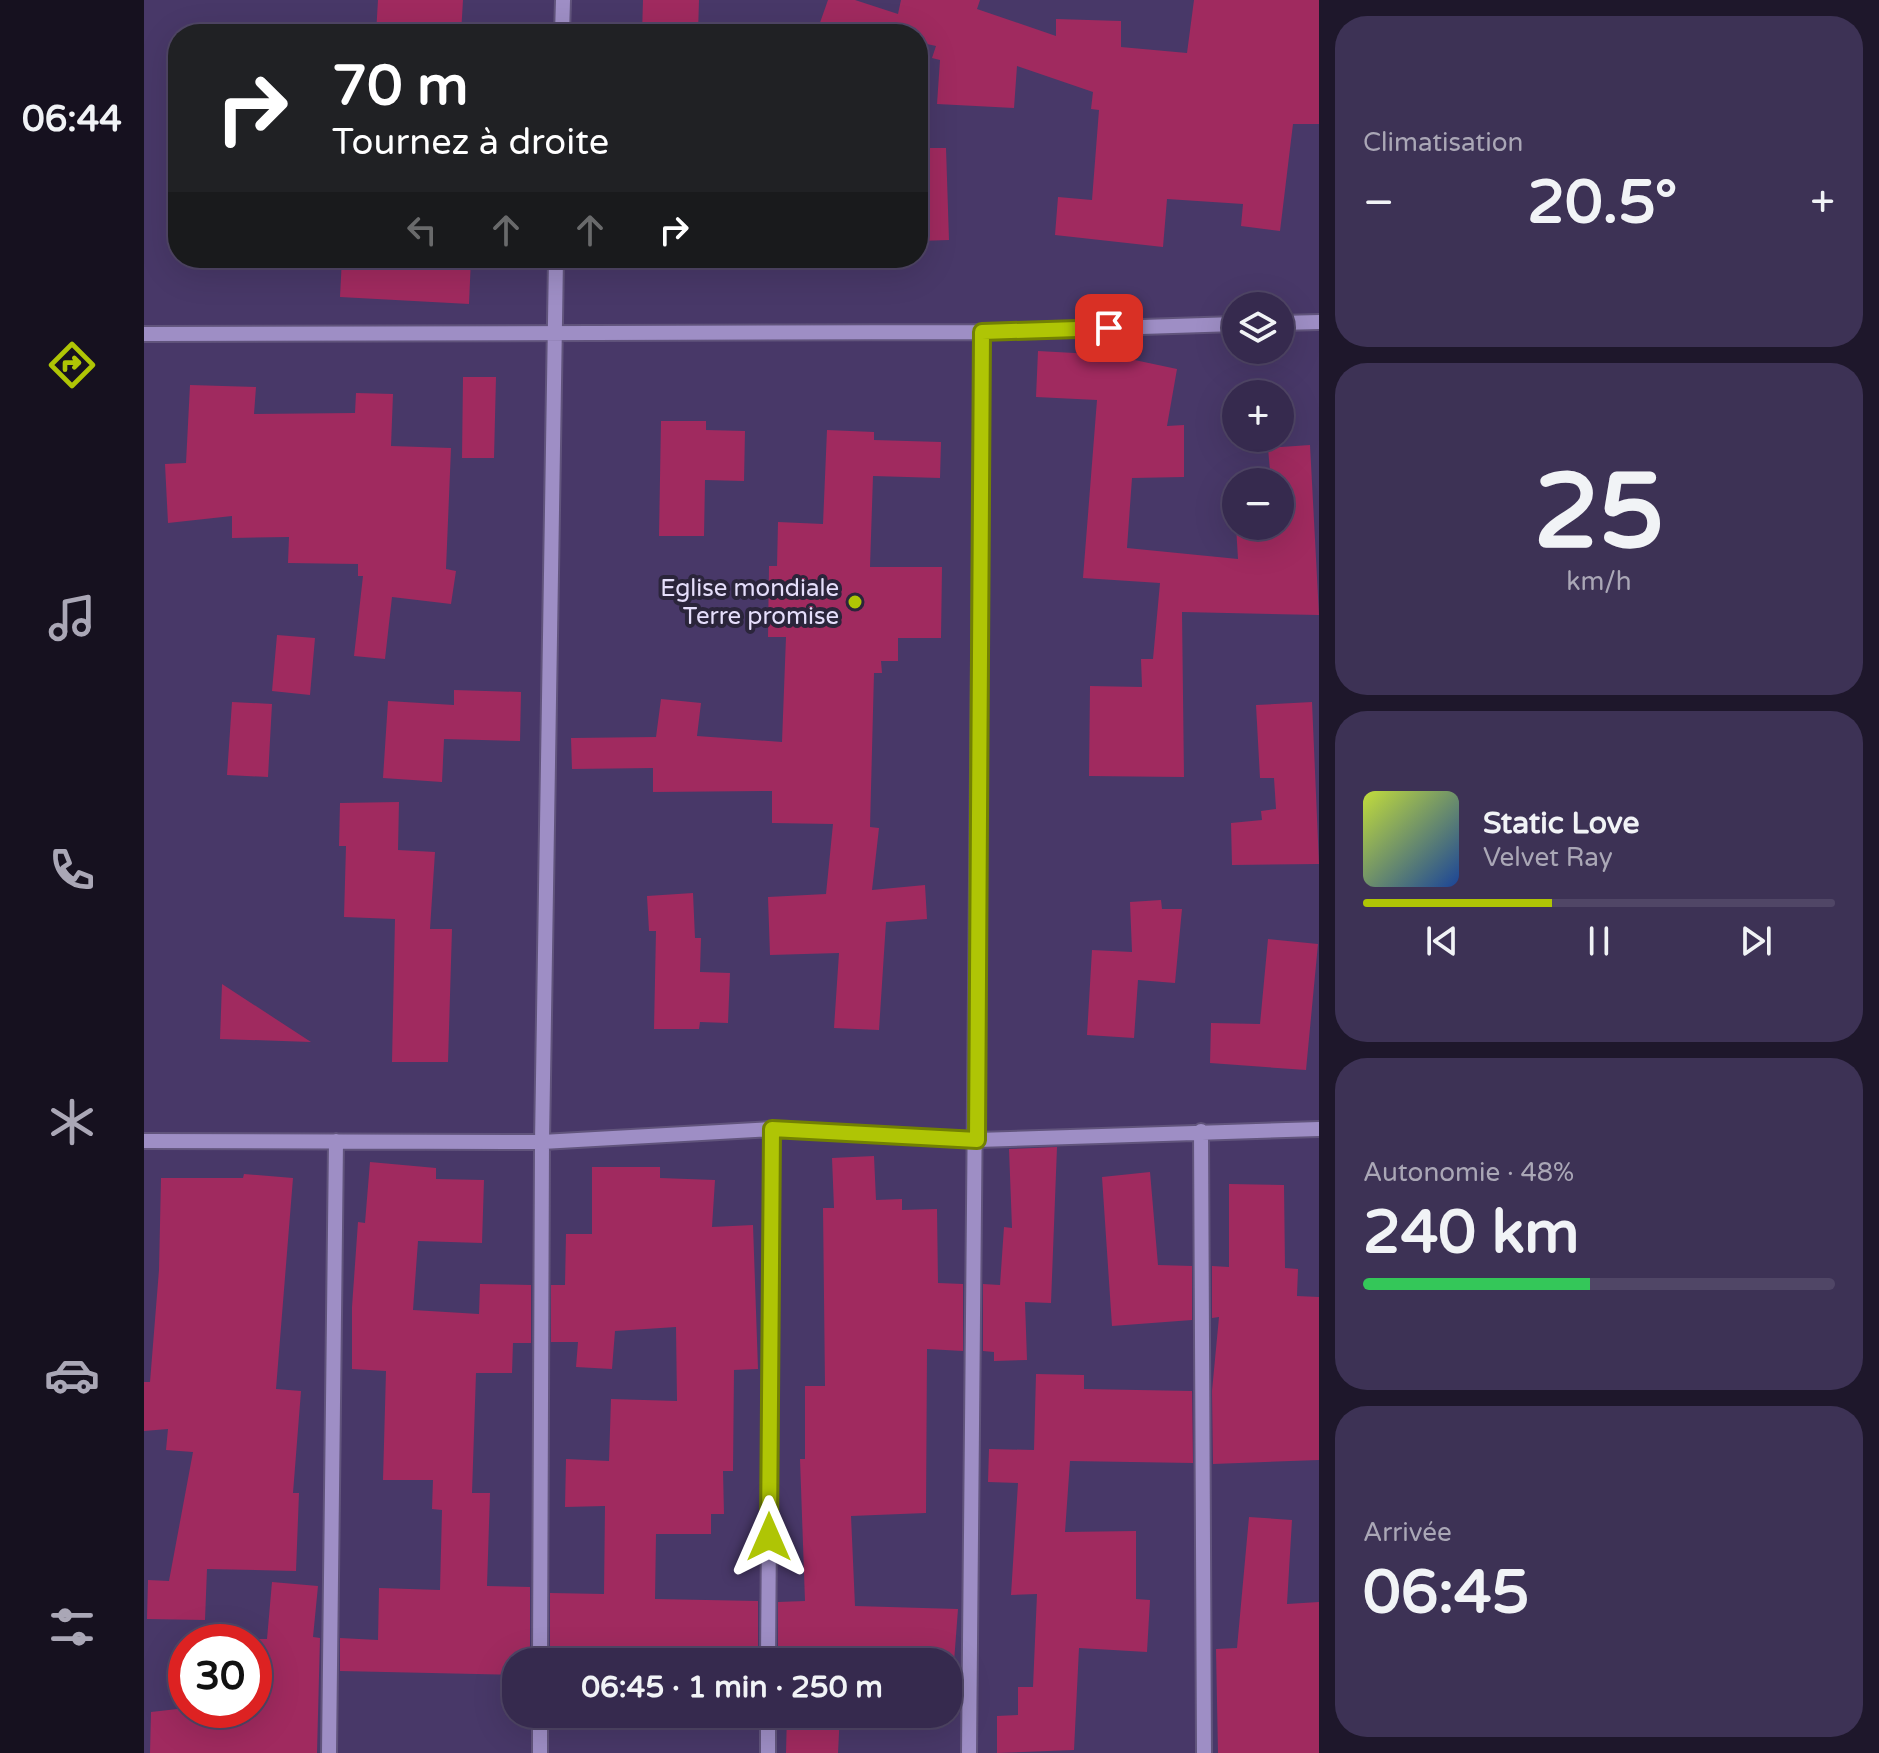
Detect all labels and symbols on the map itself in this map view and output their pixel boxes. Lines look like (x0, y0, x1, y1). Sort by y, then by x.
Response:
pin (1075, 294, 1143, 362)
place label: Eglise mondiale Terre promise (660, 574, 839, 631)
marker: Eglise mondiale Terre promise (846, 593, 864, 611)
position arrow (727, 1495, 811, 1579)
speed limit sign: 30 (168, 1624, 272, 1728)

